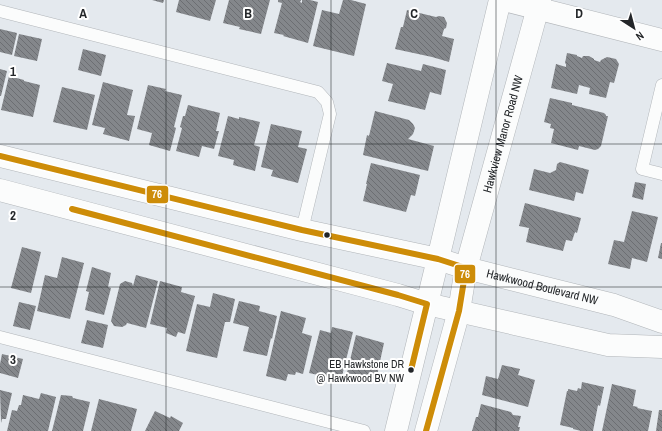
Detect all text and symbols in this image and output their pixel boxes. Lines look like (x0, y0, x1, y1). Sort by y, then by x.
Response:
text: A (79, 5, 87, 22)
text: B (244, 5, 252, 22)
text: C (410, 5, 418, 22)
text: D (575, 5, 583, 22)
north arrow (614, 8, 654, 48)
text: N (633, 29, 647, 44)
text: 1 (10, 63, 16, 80)
street label: Hawkview Manor Road NW (479, 73, 527, 194)
line badge: 76 (146, 185, 169, 204)
text: 76 (152, 187, 162, 201)
text: 2 (10, 207, 16, 224)
unlabelled marker (322, 230, 332, 240)
line badge: 76 (454, 264, 476, 284)
street label: Hawkwood Boulevard NW (485, 265, 600, 309)
text: 76 (460, 267, 470, 281)
text: 3 (10, 351, 16, 368)
place label: EB Hawkstone DR @ Hawkwood BV NW (316, 357, 404, 385)
marker: EB Hawkstone DR @ Hawkwood BV NW (406, 365, 416, 375)

